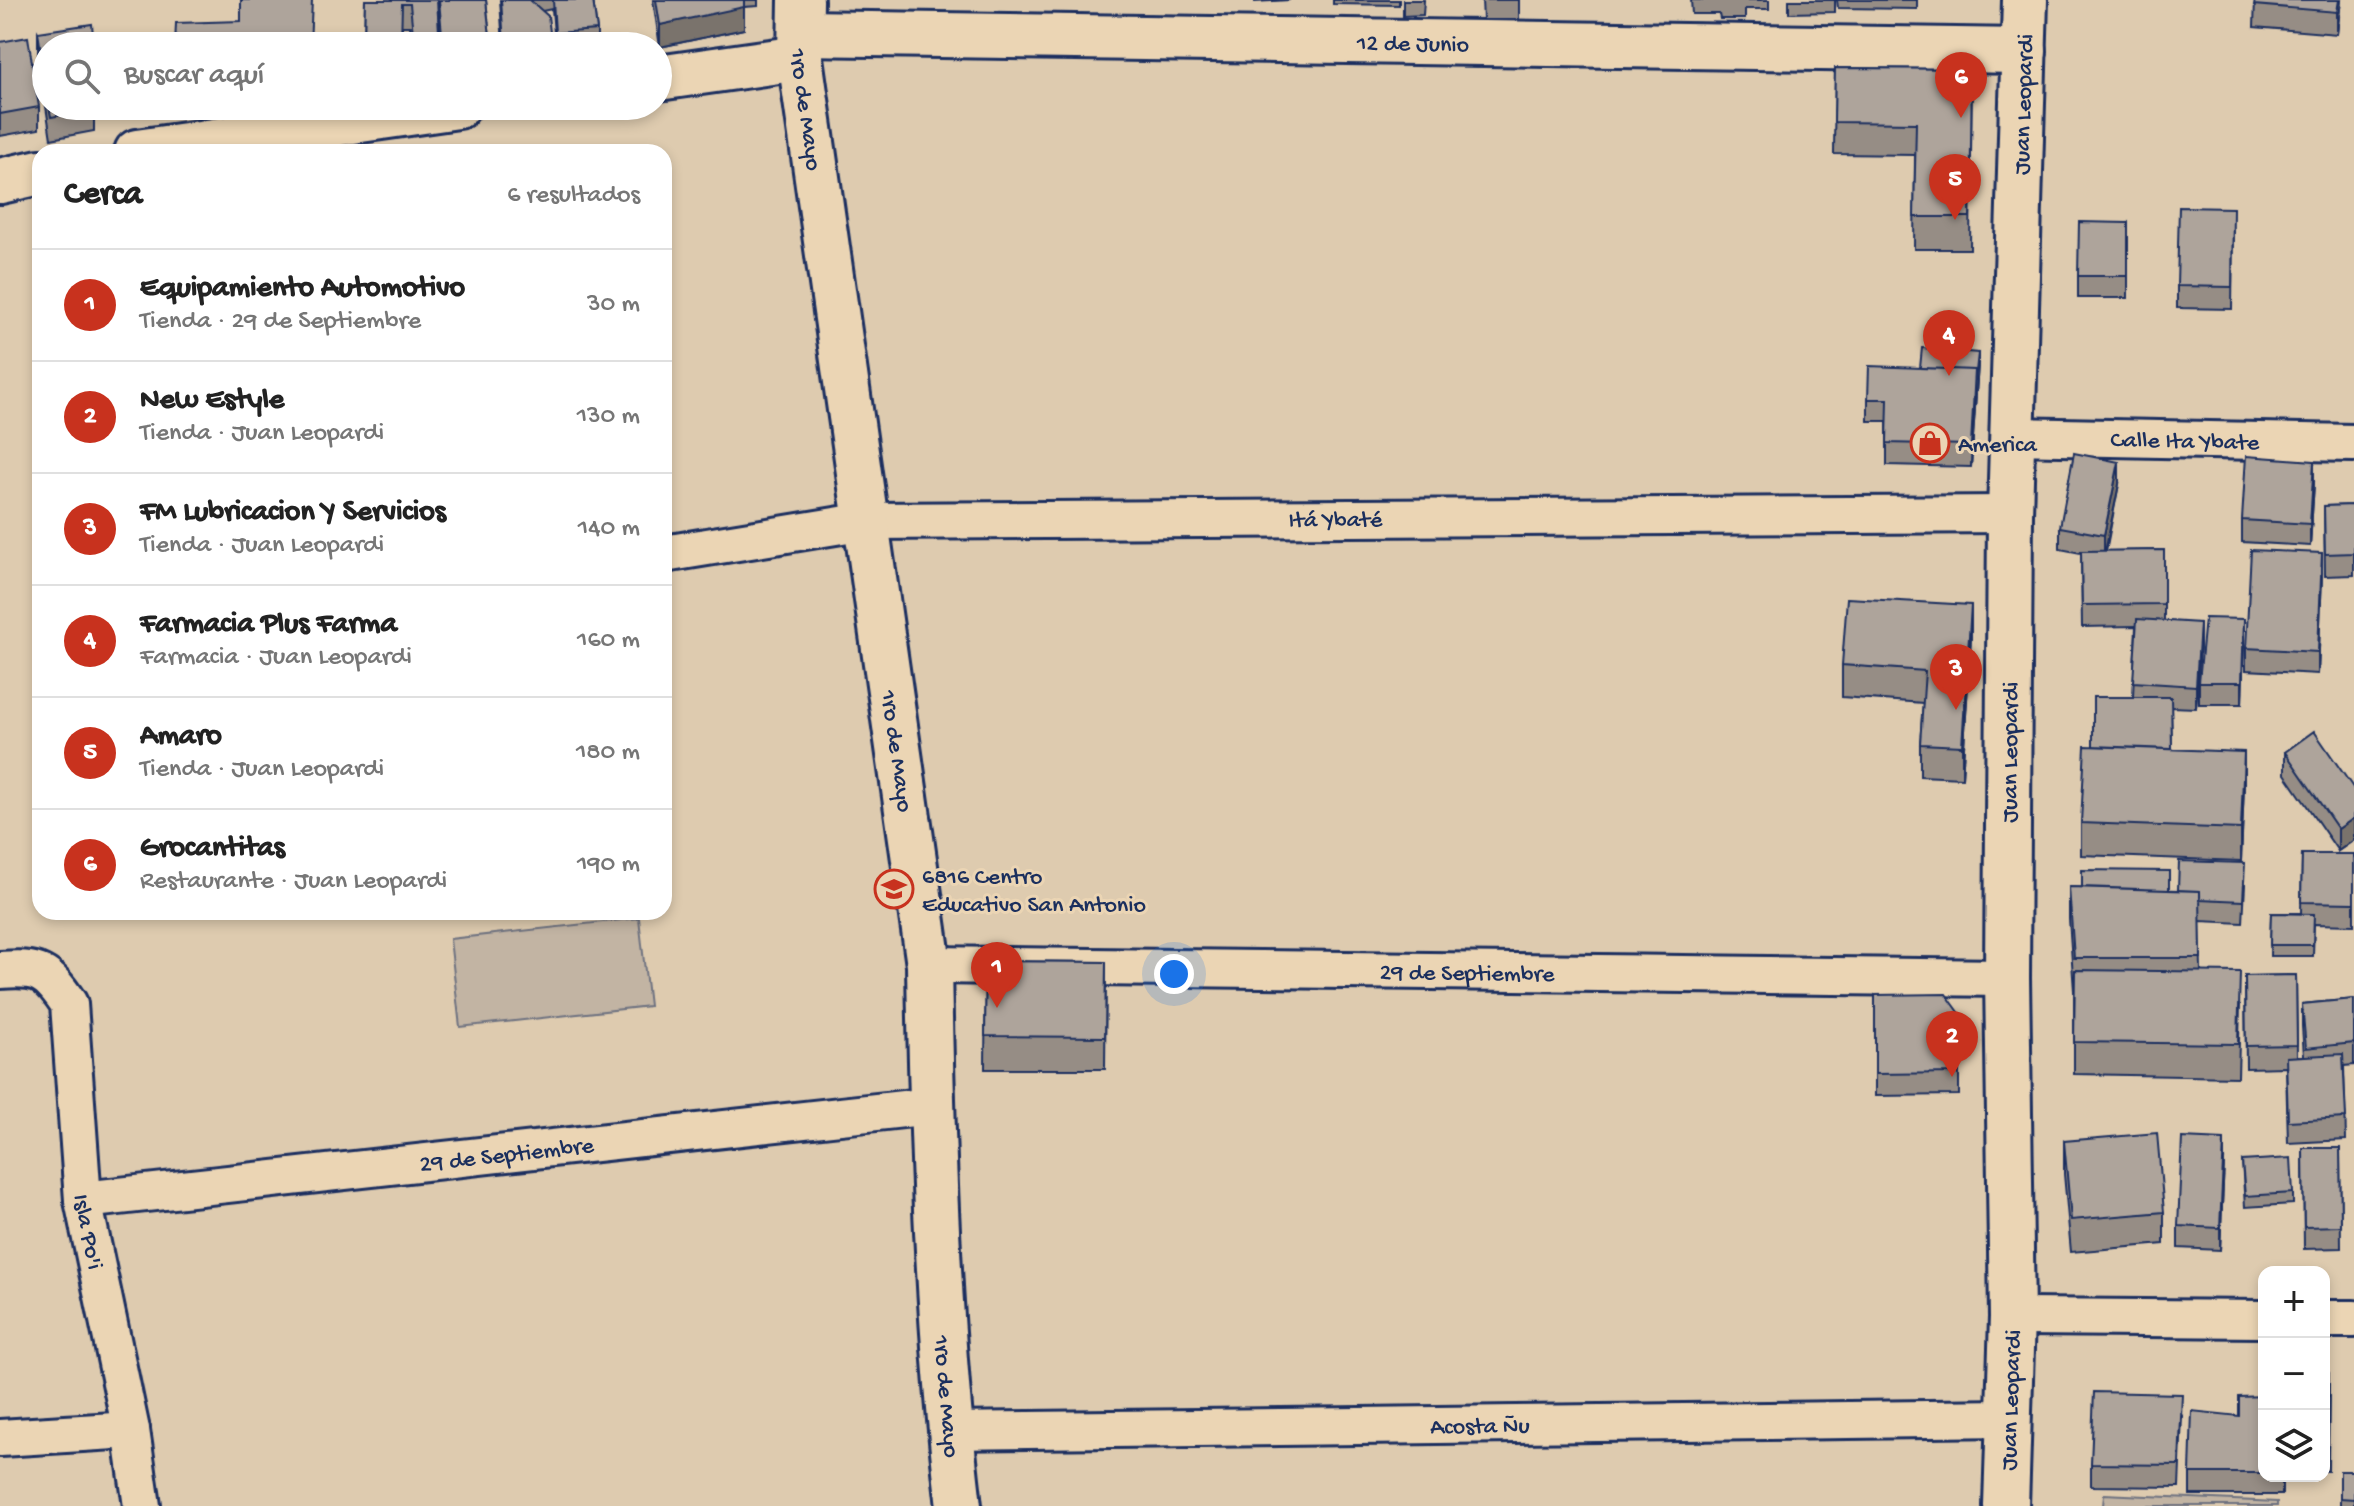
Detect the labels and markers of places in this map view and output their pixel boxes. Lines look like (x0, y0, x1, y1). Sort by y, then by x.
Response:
pin: 6 (1935, 52, 1987, 118)
pin: 5 (1929, 154, 1981, 220)
pin: 4 (1923, 310, 1975, 376)
shop icon: America (1909, 422, 1951, 464)
place label: America (1958, 432, 2037, 461)
pin: 3 (1930, 644, 1982, 710)
place label: 6816 Centro Educativo San Antonio (922, 864, 1146, 921)
school or university icon: 6816 Centro Educativo San Antonio (873, 868, 915, 910)
pin: 1 (971, 942, 1023, 1008)
pin: 2 (1926, 1011, 1978, 1077)

